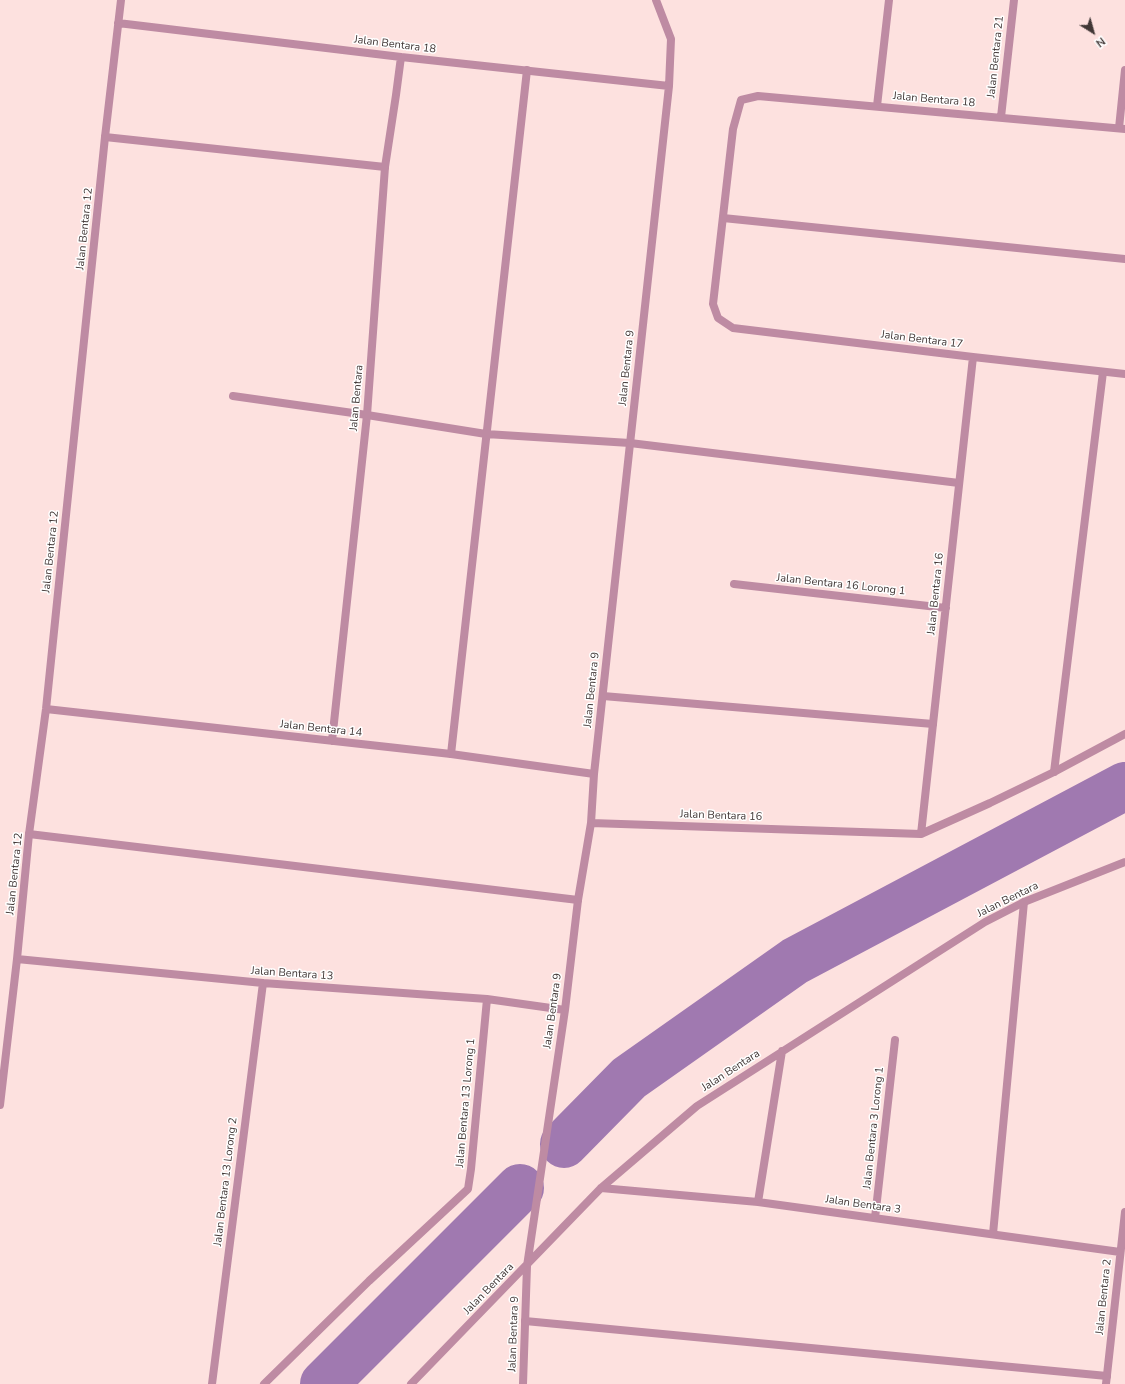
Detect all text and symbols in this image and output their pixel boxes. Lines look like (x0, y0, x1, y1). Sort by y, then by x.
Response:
north arrow (1073, 12, 1113, 52)
street label: Jalan Bentara 21 (985, 15, 1007, 99)
street label: Jalan Bentara 18 (353, 33, 437, 57)
text: N (1093, 34, 1108, 50)
street label: Jalan Bentara 18 (892, 90, 976, 110)
street label: Jalan Bentara 12 (74, 187, 96, 271)
street label: Jalan Bentara 17 (880, 328, 964, 352)
street label: Jalan Bentara 9 (616, 330, 638, 406)
street label: Jalan Bentara (348, 364, 366, 432)
street label: Jalan Bentara 12 (40, 510, 62, 594)
street label: Jalan Bentara 16 (925, 552, 947, 636)
street label: Jalan Bentara 16 Lorong 1 (776, 572, 906, 598)
street label: Jalan Bentara 9 (581, 652, 603, 728)
street label: Jalan Bentara 14 (279, 718, 363, 740)
street label: Jalan Bentara 16 (680, 808, 762, 824)
street label: Jalan Bentara 12 (4, 832, 26, 916)
street label: Jalan Bentara (975, 879, 1041, 921)
street label: Jalan Bentara 13 (250, 965, 334, 983)
street label: Jalan Bentara 9 (541, 972, 565, 1050)
street label: Jalan Bentara 13 Lorong 1 (454, 1038, 478, 1168)
street label: Jalan Bentara (700, 1047, 762, 1095)
street label: Jalan Bentara 3 Lorong 1 (861, 1066, 887, 1190)
street label: Jalan Bentara 13 Lorong 2 (212, 1117, 240, 1247)
street label: Jalan Bentara 3 (824, 1193, 902, 1217)
street label: Jalan Bentara 2 (1093, 1259, 1115, 1335)
street label: Jalan Bentara (461, 1261, 517, 1317)
street label: Jalan Bentara 9 (506, 1296, 522, 1372)

